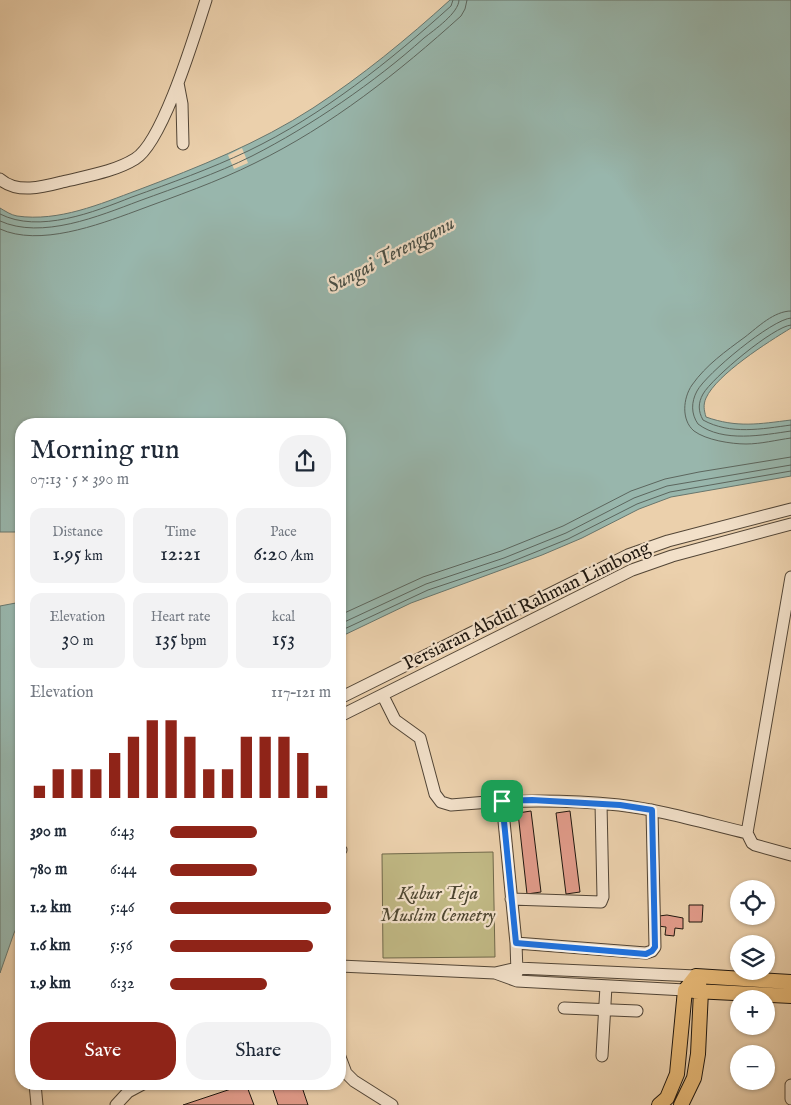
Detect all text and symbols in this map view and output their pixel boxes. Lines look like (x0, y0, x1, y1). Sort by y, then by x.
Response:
water label: Sungai Terengganu (323, 211, 460, 300)
text: Morning run (30, 433, 180, 468)
button: share (279, 435, 331, 487)
text: 07:13 · 5 × 390 m (30, 470, 129, 490)
text: Distance (52, 523, 103, 541)
text: Time (165, 523, 196, 541)
text: Pace (270, 523, 297, 541)
street label: Persiaran Abdul Rahman Limbong (399, 535, 655, 676)
text: 1.95 (52, 541, 81, 568)
text: 12:21 (160, 541, 201, 568)
text: 6:20 (253, 541, 288, 568)
text: km (81, 547, 103, 565)
text: /km (288, 547, 314, 565)
text: Elevation (50, 608, 105, 626)
text: Heart rate (151, 608, 210, 626)
text: kcal (272, 608, 295, 626)
text: 30 (61, 626, 80, 653)
text: 135 (154, 626, 178, 653)
text: 153 (272, 626, 295, 653)
text: m (80, 632, 94, 650)
text: bpm (178, 632, 207, 650)
text: Elevation (30, 683, 93, 703)
text: 117–121 m (271, 683, 331, 703)
pin (481, 780, 523, 822)
icon: arrive (488, 787, 516, 815)
text: 390 m (30, 822, 67, 842)
text: 6:43 (110, 822, 135, 842)
text: 780 m (30, 860, 67, 880)
text: 6:44 (110, 860, 137, 880)
map controls (730, 880, 775, 1090)
button: locate (730, 880, 775, 925)
park label: Kubur Teja Muslim Cemetry (381, 882, 496, 928)
text: 1.2 km (30, 898, 71, 918)
text: 5:46 (110, 898, 135, 918)
button: layers (730, 935, 775, 980)
text: 1.6 km (30, 936, 71, 956)
text: 5:56 (110, 936, 133, 956)
text: 1.9 km (30, 974, 71, 994)
text: 6:32 (110, 974, 134, 994)
button: + (730, 990, 775, 1035)
button: Save (30, 1022, 176, 1080)
button: Share (186, 1022, 331, 1080)
button: − (730, 1045, 775, 1090)

